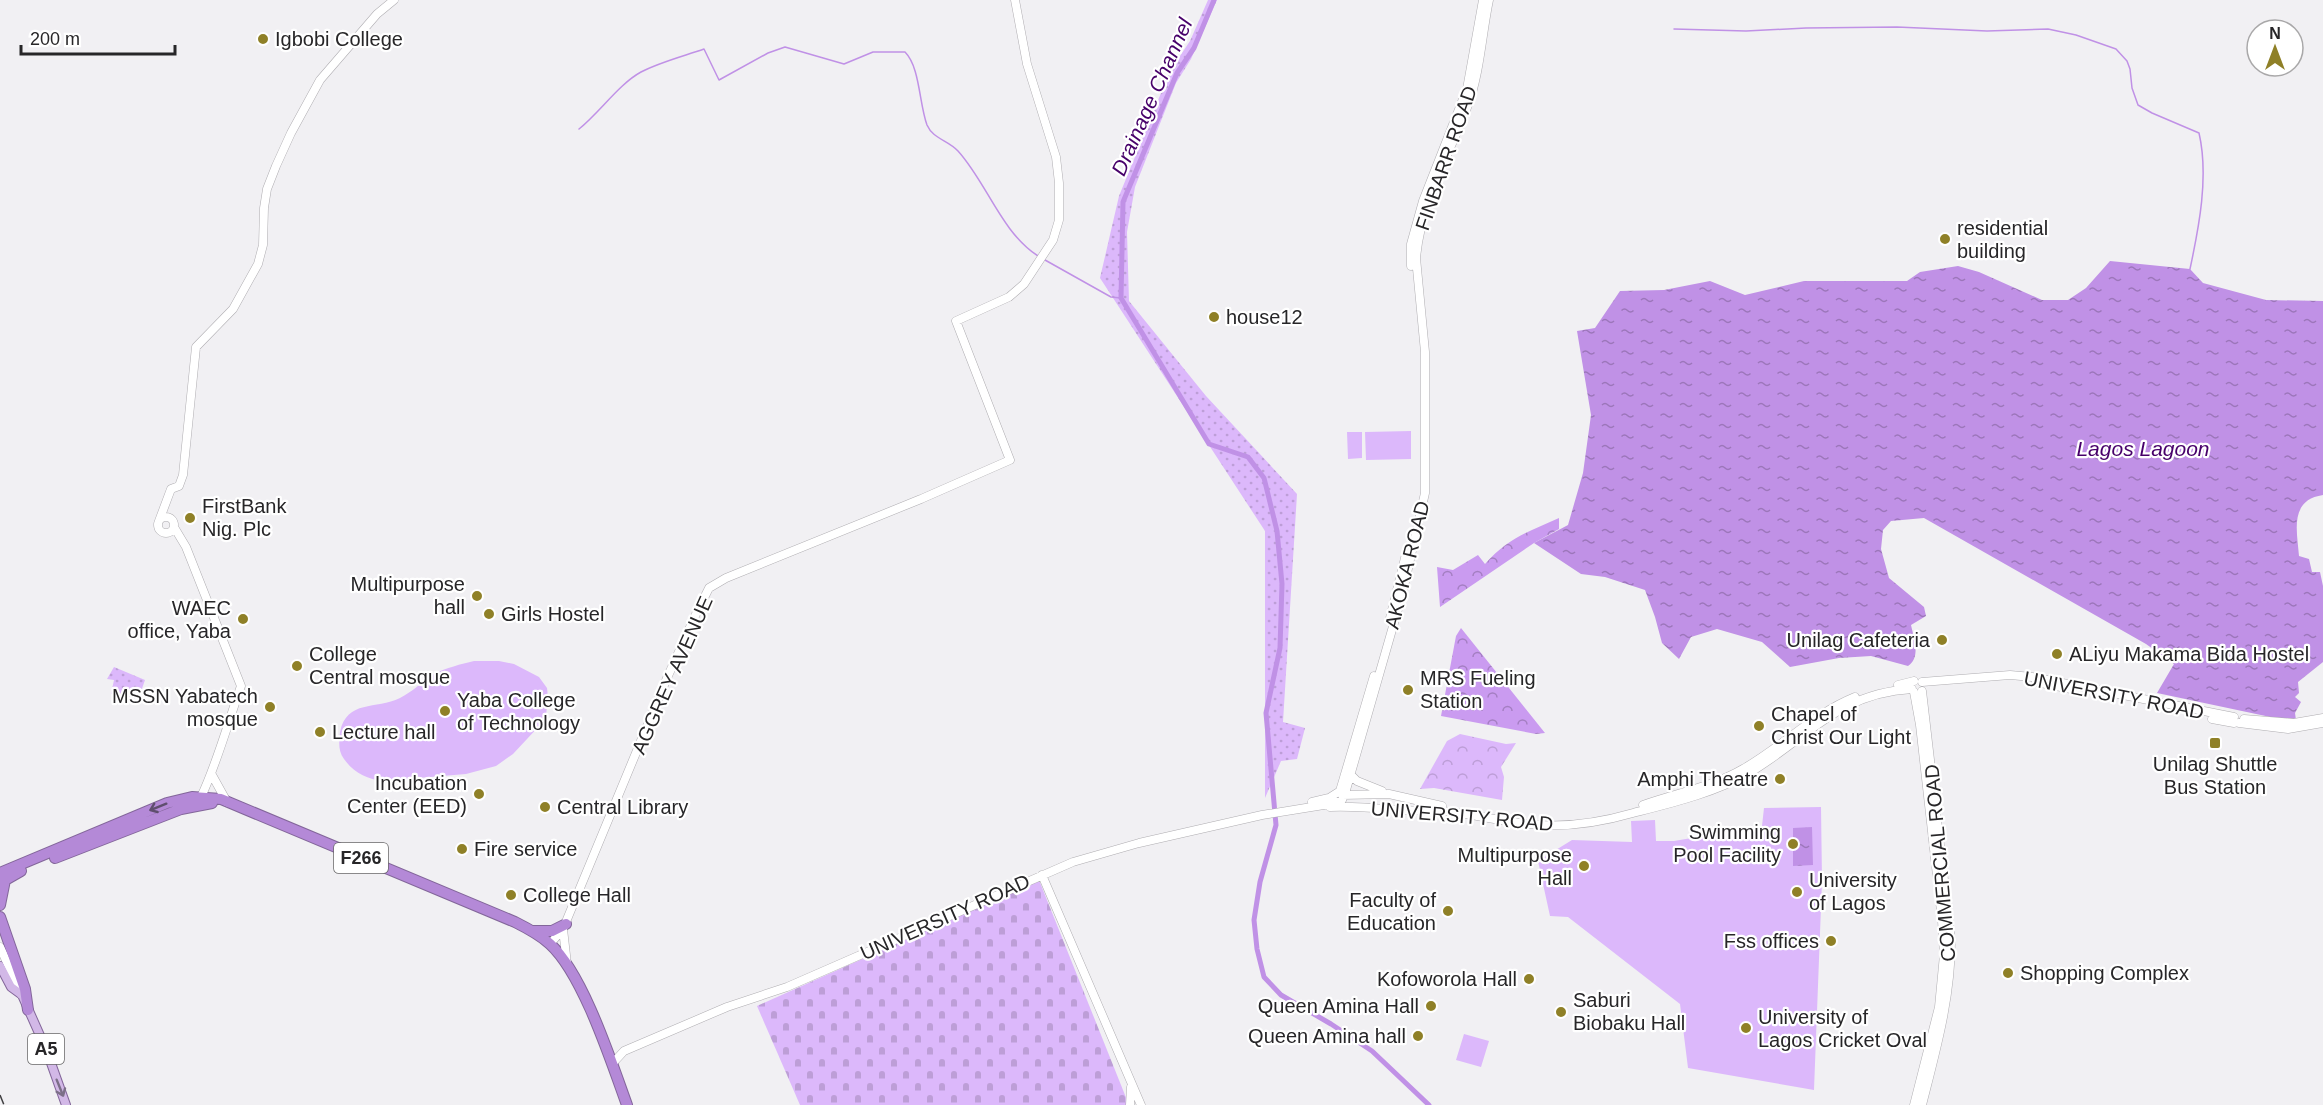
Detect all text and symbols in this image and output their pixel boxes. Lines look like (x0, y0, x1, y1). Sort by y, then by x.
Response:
water label: Drainage Channel (1107, 14, 1197, 179)
scale bar (21, 18, 176, 56)
north arrow (2245, 18, 2305, 78)
text: N (2269, 25, 2281, 42)
place label: Igbobi College (275, 28, 403, 50)
text: 200 m (30, 29, 80, 49)
marker: Igbobi College (256, 32, 270, 46)
street label: FINBARR ROAD (1411, 83, 1481, 233)
place label: residential building (1957, 217, 2048, 262)
marker: residential building (1938, 232, 1952, 246)
place label: house12 (1226, 306, 1303, 328)
marker: house12 (1207, 310, 1221, 324)
water label: Lagos Lagoon (2076, 437, 2210, 460)
place label: FirstBank Nig. Plc (202, 495, 287, 540)
street label: AKOKA ROAD (1380, 499, 1434, 631)
marker: FirstBank Nig. Plc (183, 511, 197, 525)
place label: Multipurpose hall (350, 573, 465, 618)
marker: Multipurpose hall (470, 589, 484, 603)
street label: AGGREY AVENUE (627, 593, 717, 757)
place label: WAEC office, Yaba (128, 597, 232, 642)
place label: Girls Hostel (501, 603, 604, 625)
marker: Girls Hostel (482, 607, 496, 621)
marker: WAEC office, Yaba (236, 612, 250, 626)
place label: Unilag Cafeteria (1787, 629, 1931, 651)
marker: Unilag Cafeteria (1935, 633, 1949, 647)
place label: College Central mosque (309, 643, 450, 688)
place label: ALiyu Makama Bida Hostel (2069, 643, 2309, 665)
marker: ALiyu Makama Bida Hostel (2050, 647, 2064, 661)
marker: College Central mosque (290, 659, 304, 673)
place label: MRS Fueling Station (1420, 667, 1536, 712)
street label: UNIVERSITY ROAD (2022, 667, 2206, 723)
marker: MRS Fueling Station (1401, 683, 1415, 697)
place label: MSSN Yabatech mosque (112, 685, 258, 730)
place label: Yaba College of Technology (457, 689, 580, 734)
marker: MSSN Yabatech mosque (263, 700, 277, 714)
place label: Chapel of Christ Our Light (1771, 703, 1911, 748)
marker: Yaba College of Technology (438, 704, 452, 718)
marker: Chapel of Christ Our Light (1752, 719, 1766, 733)
place label: Lecture hall (332, 721, 435, 743)
marker: Lecture hall (313, 725, 327, 739)
marker: Unilag Shuttle Bus Station (2208, 736, 2222, 750)
place label: Unilag Shuttle Bus Station (2153, 753, 2277, 798)
street label: COMMERCIAL ROAD (1920, 763, 1960, 963)
place label: Amphi Theatre (1637, 768, 1768, 790)
place label: Incubation Center (EED) (347, 772, 467, 817)
marker: Amphi Theatre (1773, 772, 1787, 786)
marker: Incubation Center (EED) (472, 787, 486, 801)
place label: Central Library (557, 796, 688, 818)
street label: UNIVERSITY ROAD (1370, 797, 1554, 835)
marker: Central Library (538, 800, 552, 814)
one-way arrow (149, 802, 168, 813)
place label: Swimming Pool Facility (1673, 821, 1781, 866)
marker: Swimming Pool Facility (1786, 837, 1800, 851)
place label: Fire service (474, 838, 577, 860)
marker: Fire service (455, 842, 469, 856)
road number: F266 (334, 843, 388, 873)
place label: Multipurpose Hall (1457, 844, 1572, 889)
marker: Multipurpose Hall (1577, 859, 1591, 873)
place label: University of Lagos (1809, 869, 1897, 914)
street label: UNIVERSITY ROAD (857, 870, 1033, 964)
place label: College Hall (523, 884, 631, 906)
marker: University of Lagos (1790, 885, 1804, 899)
marker: College Hall (504, 888, 518, 902)
place label: Faculty of Education (1347, 889, 1436, 934)
marker: Faculty of Education (1441, 904, 1455, 918)
place label: Fss offices (1724, 930, 1819, 952)
marker: Fss offices (1824, 934, 1838, 948)
place label: Shopping Complex (2020, 962, 2189, 984)
marker: Shopping Complex (2001, 966, 2015, 980)
place label: Kofoworola Hall (1377, 968, 1517, 990)
marker: Kofoworola Hall (1522, 972, 1536, 986)
place label: Saburi Biobaku Hall (1573, 989, 1685, 1034)
place label: Queen Amina Hall (1258, 995, 1419, 1017)
marker: Queen Amina Hall (1424, 999, 1438, 1013)
marker: Saburi Biobaku Hall (1554, 1005, 1568, 1019)
place label: University of Lagos Cricket Oval (1758, 1006, 1927, 1051)
marker: University of Lagos Cricket Oval (1739, 1021, 1753, 1035)
place label: Queen Amina hall (1248, 1025, 1406, 1047)
marker: Queen Amina hall (1411, 1029, 1425, 1043)
road number: A5 (28, 1034, 64, 1064)
one-way arrow (55, 1079, 66, 1097)

